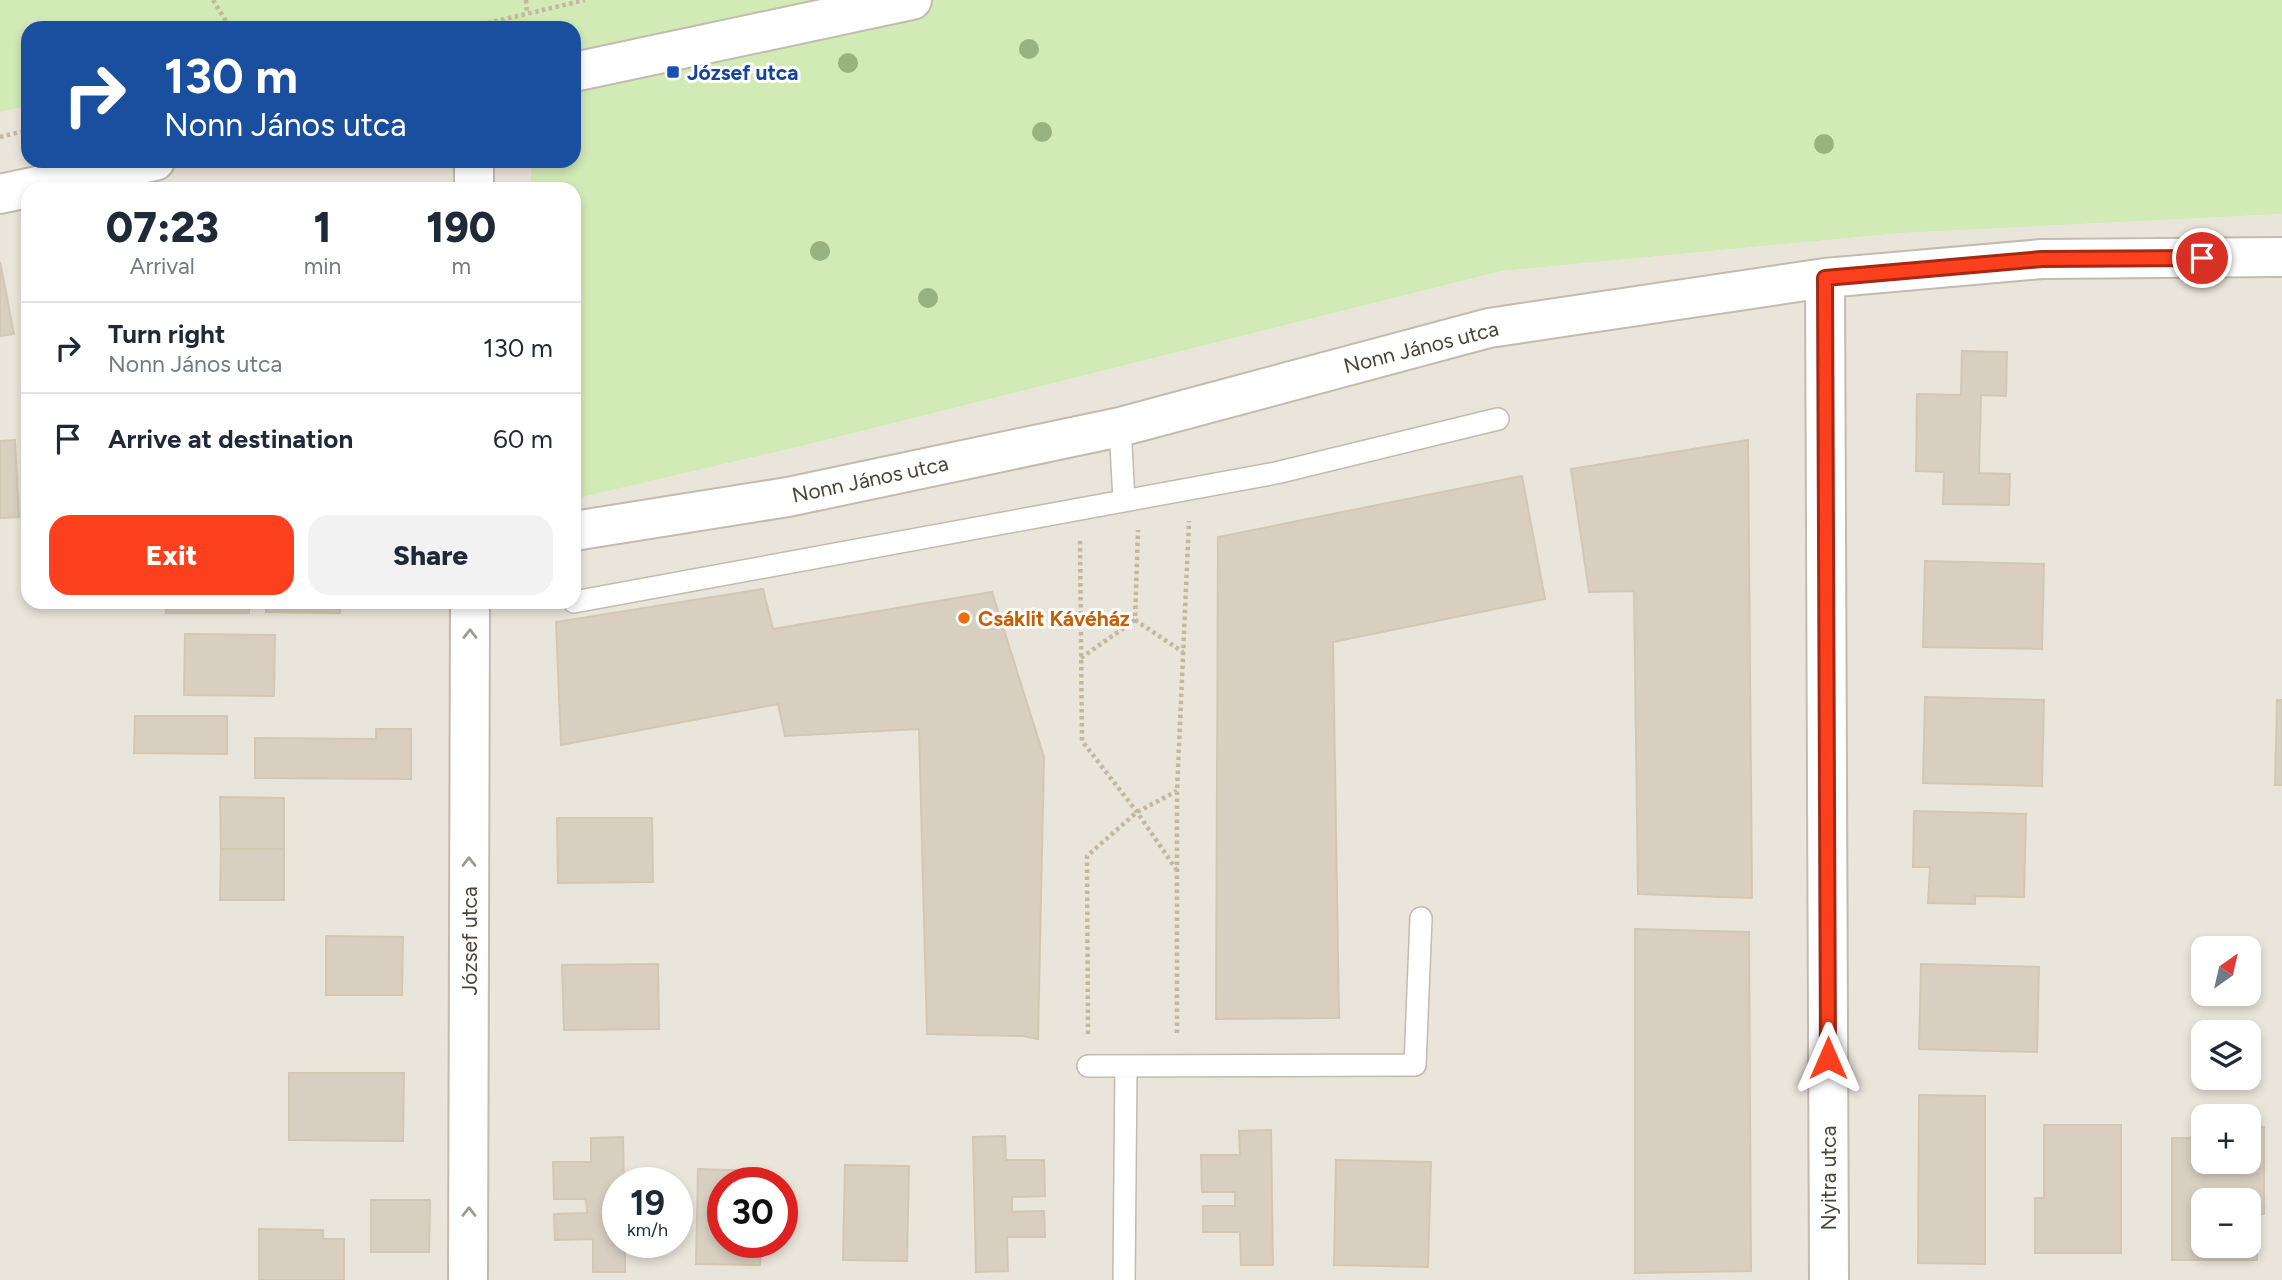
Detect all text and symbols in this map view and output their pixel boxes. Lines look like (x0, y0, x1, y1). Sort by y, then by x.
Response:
text: 130 m (164, 46, 298, 105)
icon: right (49, 49, 140, 140)
place label: József utca (687, 60, 798, 85)
marker: József utca (665, 64, 681, 80)
text: Nonn János utca (164, 106, 406, 144)
text: 07:23 (106, 202, 219, 253)
text: 1 (314, 202, 331, 253)
text: 190 (426, 202, 496, 253)
pin (2172, 228, 2232, 288)
icon: arrive (2183, 239, 2221, 277)
text: Arrival (130, 252, 195, 280)
text: min (304, 252, 341, 280)
text: m (451, 252, 471, 280)
street label: Nonn János utca (1341, 316, 1501, 378)
text: Turn right (108, 318, 225, 350)
icon: right (49, 329, 87, 367)
text: 130 m (483, 332, 553, 364)
text: Nonn János utca (108, 350, 282, 378)
icon: arrive (49, 420, 87, 458)
text: Arrive at destination (108, 423, 353, 455)
text: 60 m (493, 423, 553, 455)
street label: Nonn János utca (790, 450, 950, 508)
button: Exit (49, 515, 294, 595)
button: Share (308, 515, 553, 595)
place label: Csáklit Kávéház (978, 606, 1130, 631)
marker: Csáklit Kávéház (956, 610, 972, 626)
one-way arrow (462, 629, 478, 639)
one-way arrow (461, 856, 477, 867)
street label: József utca (457, 886, 482, 996)
north arrow (2191, 936, 2261, 1006)
map controls (2191, 936, 2261, 1258)
button: layers (2191, 1020, 2261, 1090)
position arrow (1791, 1021, 1865, 1095)
button: + (2191, 1104, 2261, 1174)
street label: Nyitra utca (1816, 1126, 1841, 1230)
speed limit sign: 30 (707, 1167, 798, 1258)
text: 19 (630, 1182, 665, 1224)
button: − (2191, 1188, 2261, 1258)
one-way arrow (461, 1206, 477, 1217)
text: km/h (627, 1219, 668, 1241)

